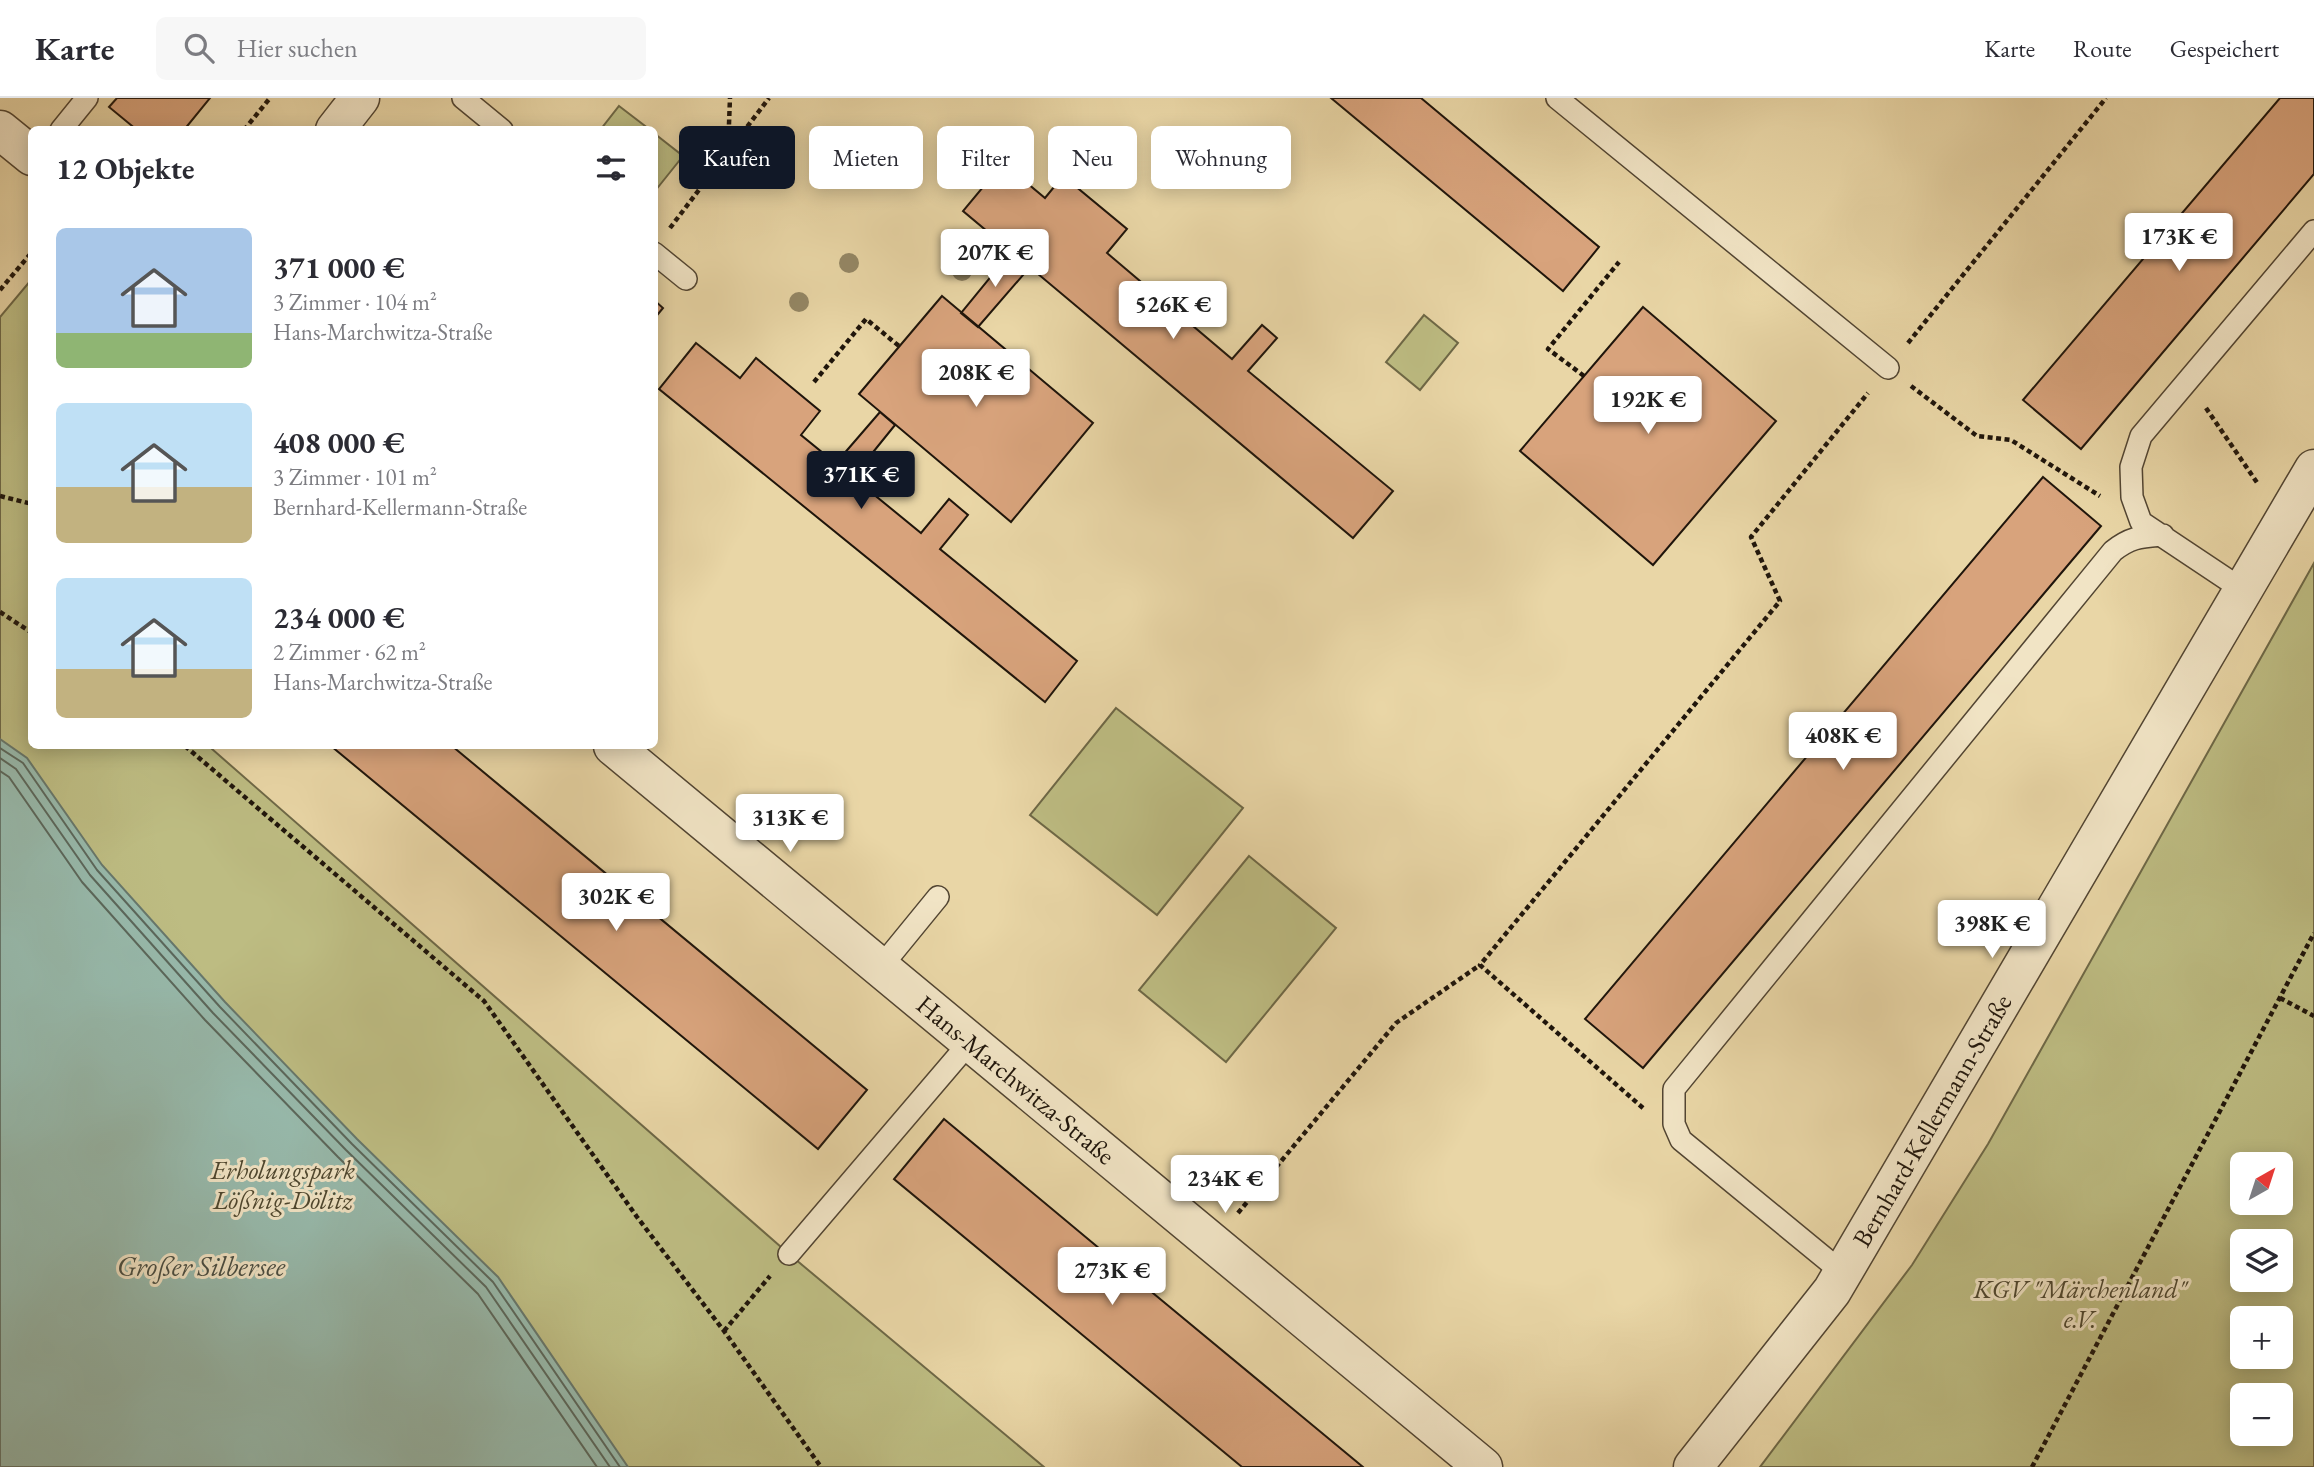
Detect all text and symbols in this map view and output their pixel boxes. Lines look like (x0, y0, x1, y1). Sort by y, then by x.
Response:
search box (156, 17, 646, 80)
text: Karte (35, 27, 114, 70)
icon: search (180, 29, 218, 67)
text: Hier suchen (236, 31, 358, 65)
text: Karte (1984, 33, 2035, 64)
text: Route (2073, 33, 2132, 64)
text: Gespeichert (2170, 33, 2279, 64)
chip: Kaufen (679, 126, 795, 189)
chip: Mieten (809, 126, 923, 189)
chip: Filter (937, 126, 1034, 189)
chip: Neu (1048, 126, 1137, 189)
chip: Wohnung (1151, 126, 1291, 189)
text: 12 Objekte (56, 149, 195, 188)
icon: filters (592, 149, 630, 187)
pin: 173K € (2122, 214, 2236, 273)
text: 173K € (2141, 221, 2217, 251)
pin: 207K € (938, 230, 1052, 289)
text: 207K € (957, 237, 1033, 267)
text: 371 000 € (273, 248, 405, 287)
icon: home (112, 256, 196, 340)
pin: 526K € (1116, 282, 1230, 341)
text: 3 Zimmer · 104 m² (273, 287, 437, 317)
text: 526K € (1135, 289, 1211, 319)
text: Hans-Marchwitza-Straße (273, 317, 493, 347)
pin: 208K € (919, 350, 1033, 409)
text: 208K € (938, 357, 1014, 387)
pin: 192K € (1591, 376, 1705, 436)
text: 192K € (1610, 384, 1686, 414)
text: 408 000 € (273, 423, 405, 462)
icon: home (112, 431, 196, 515)
pin: 371K € (804, 452, 918, 511)
text: 371K € (823, 459, 899, 489)
text: 3 Zimmer · 101 m² (273, 462, 437, 492)
text: Bernhard-Kellermann-Straße (273, 492, 527, 522)
text: 234 000 € (273, 598, 405, 637)
icon: home (112, 606, 196, 690)
text: 2 Zimmer · 62 m² (273, 637, 426, 667)
text: Hans-Marchwitza-Straße (273, 667, 493, 697)
pin: 408K € (1786, 712, 1900, 772)
text: 408K € (1805, 720, 1881, 750)
pin: 313K € (733, 794, 847, 854)
text: 313K € (752, 802, 828, 832)
pin: 302K € (559, 874, 673, 933)
text: 302K € (578, 881, 654, 911)
pin: 398K € (1935, 900, 2049, 960)
text: 398K € (1954, 908, 2030, 938)
street label: Hans-Marchwitza-Straße (909, 987, 1122, 1172)
street label: Bernhard-Kellermann-Straße (1845, 988, 2019, 1253)
north arrow (2230, 1152, 2292, 1214)
map controls (2230, 1152, 2293, 1446)
park label: Erholungspark Lößnig-Dölitz (210, 1153, 355, 1217)
pin: 234K € (1168, 1156, 1282, 1215)
text: 234K € (1187, 1163, 1263, 1193)
button: layers (2230, 1229, 2293, 1292)
water label: Großer Silbersee (117, 1248, 286, 1284)
pin: 273K € (1055, 1248, 1169, 1307)
text: 273K € (1074, 1255, 1150, 1285)
park label: KGV "Märchenland" e.V. (1972, 1272, 2189, 1336)
button: + (2230, 1306, 2293, 1369)
button: − (2230, 1383, 2293, 1446)

